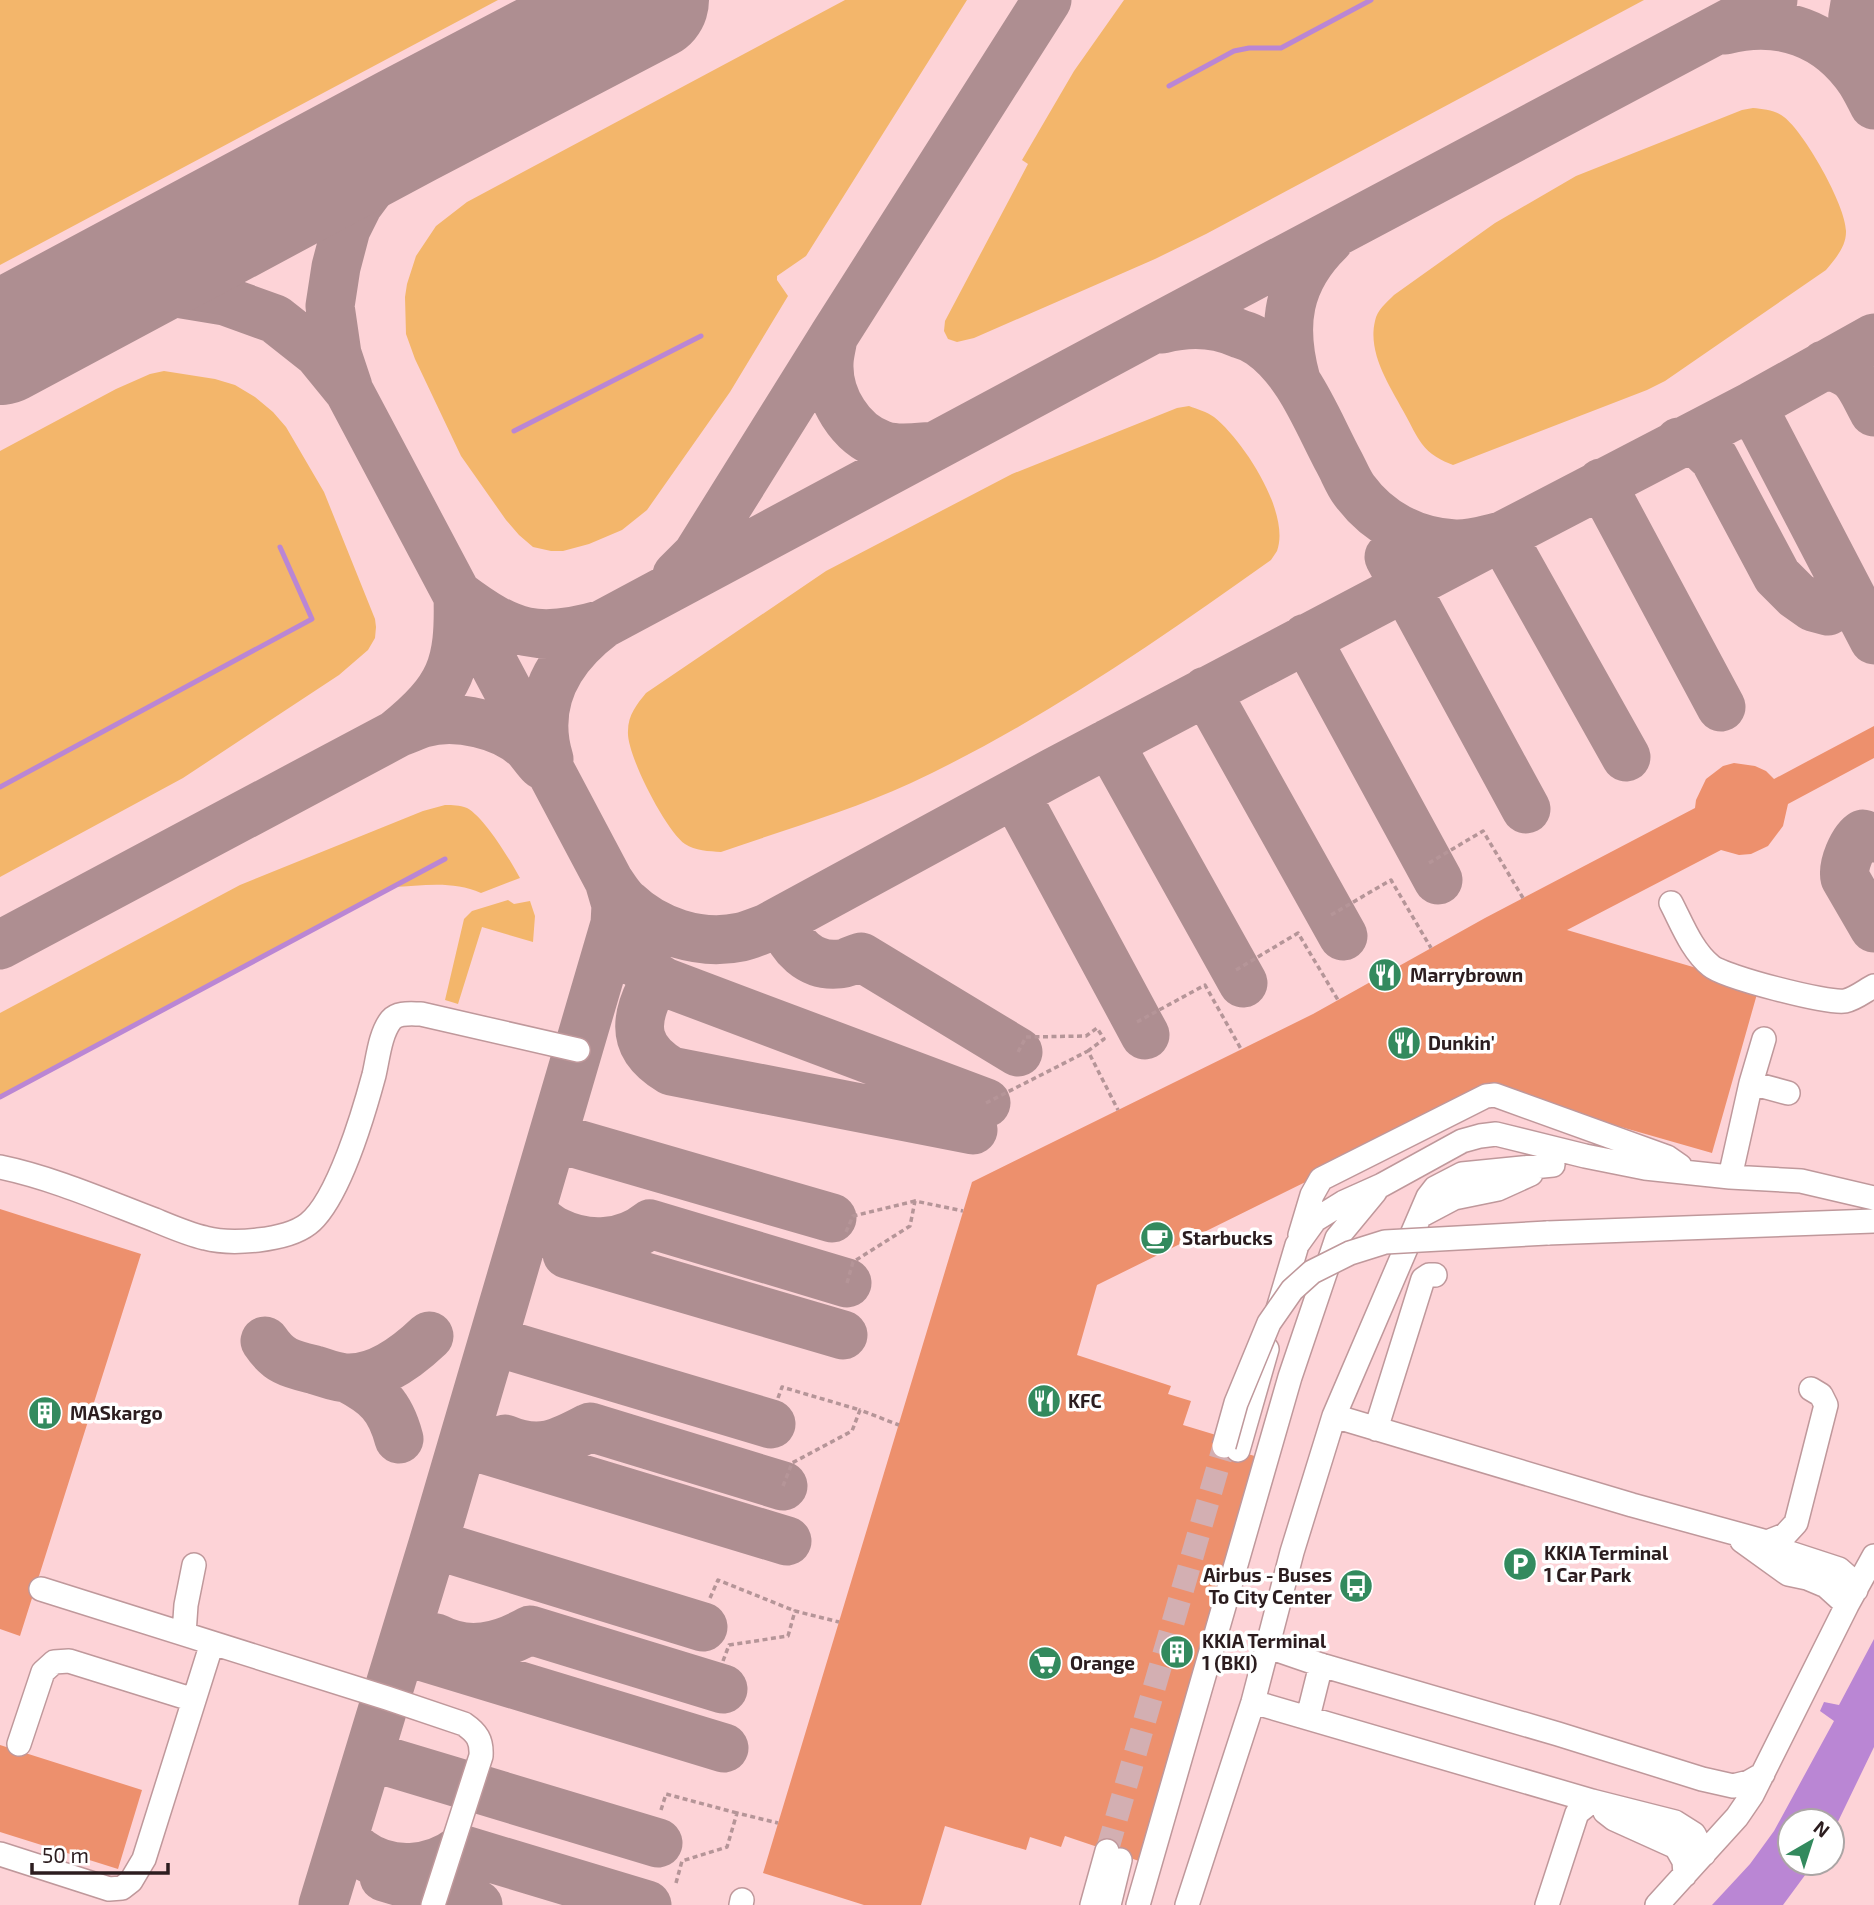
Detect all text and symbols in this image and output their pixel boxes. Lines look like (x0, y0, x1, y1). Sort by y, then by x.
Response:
restaurant icon: Marrybrown (1366, 956, 1404, 994)
place label: Marrybrown (1410, 963, 1523, 987)
restaurant icon: Dunkin' (1385, 1024, 1423, 1062)
place label: Dunkin' (1428, 1031, 1495, 1054)
cafe icon: Starbucks (1138, 1219, 1176, 1257)
place label: Starbucks (1182, 1226, 1273, 1249)
restaurant icon: KFC (1025, 1382, 1063, 1420)
place label: KFC (1068, 1389, 1102, 1412)
building icon: MASkargo (26, 1394, 64, 1432)
place label: MASkargo (70, 1401, 163, 1424)
place label: KKIA Terminal 1 Car Park (1544, 1541, 1669, 1586)
parking icon: KKIA Terminal 1 Car Park (1501, 1545, 1539, 1583)
place label: Airbus - Buses To City Center (1203, 1563, 1332, 1609)
bus stop icon: Airbus - Buses To City Center (1337, 1567, 1375, 1605)
place label: KKIA Terminal 1 (BKI) (1202, 1629, 1327, 1674)
building icon: KKIA Terminal 1 (BKI) (1158, 1633, 1196, 1671)
supermarket icon: Orange (1026, 1644, 1064, 1682)
place label: Orange (1070, 1651, 1135, 1674)
north arrow (1776, 1807, 1846, 1877)
text: N (1809, 1815, 1835, 1842)
scale bar (32, 1832, 168, 1876)
text: 50 m (42, 1842, 89, 1867)

